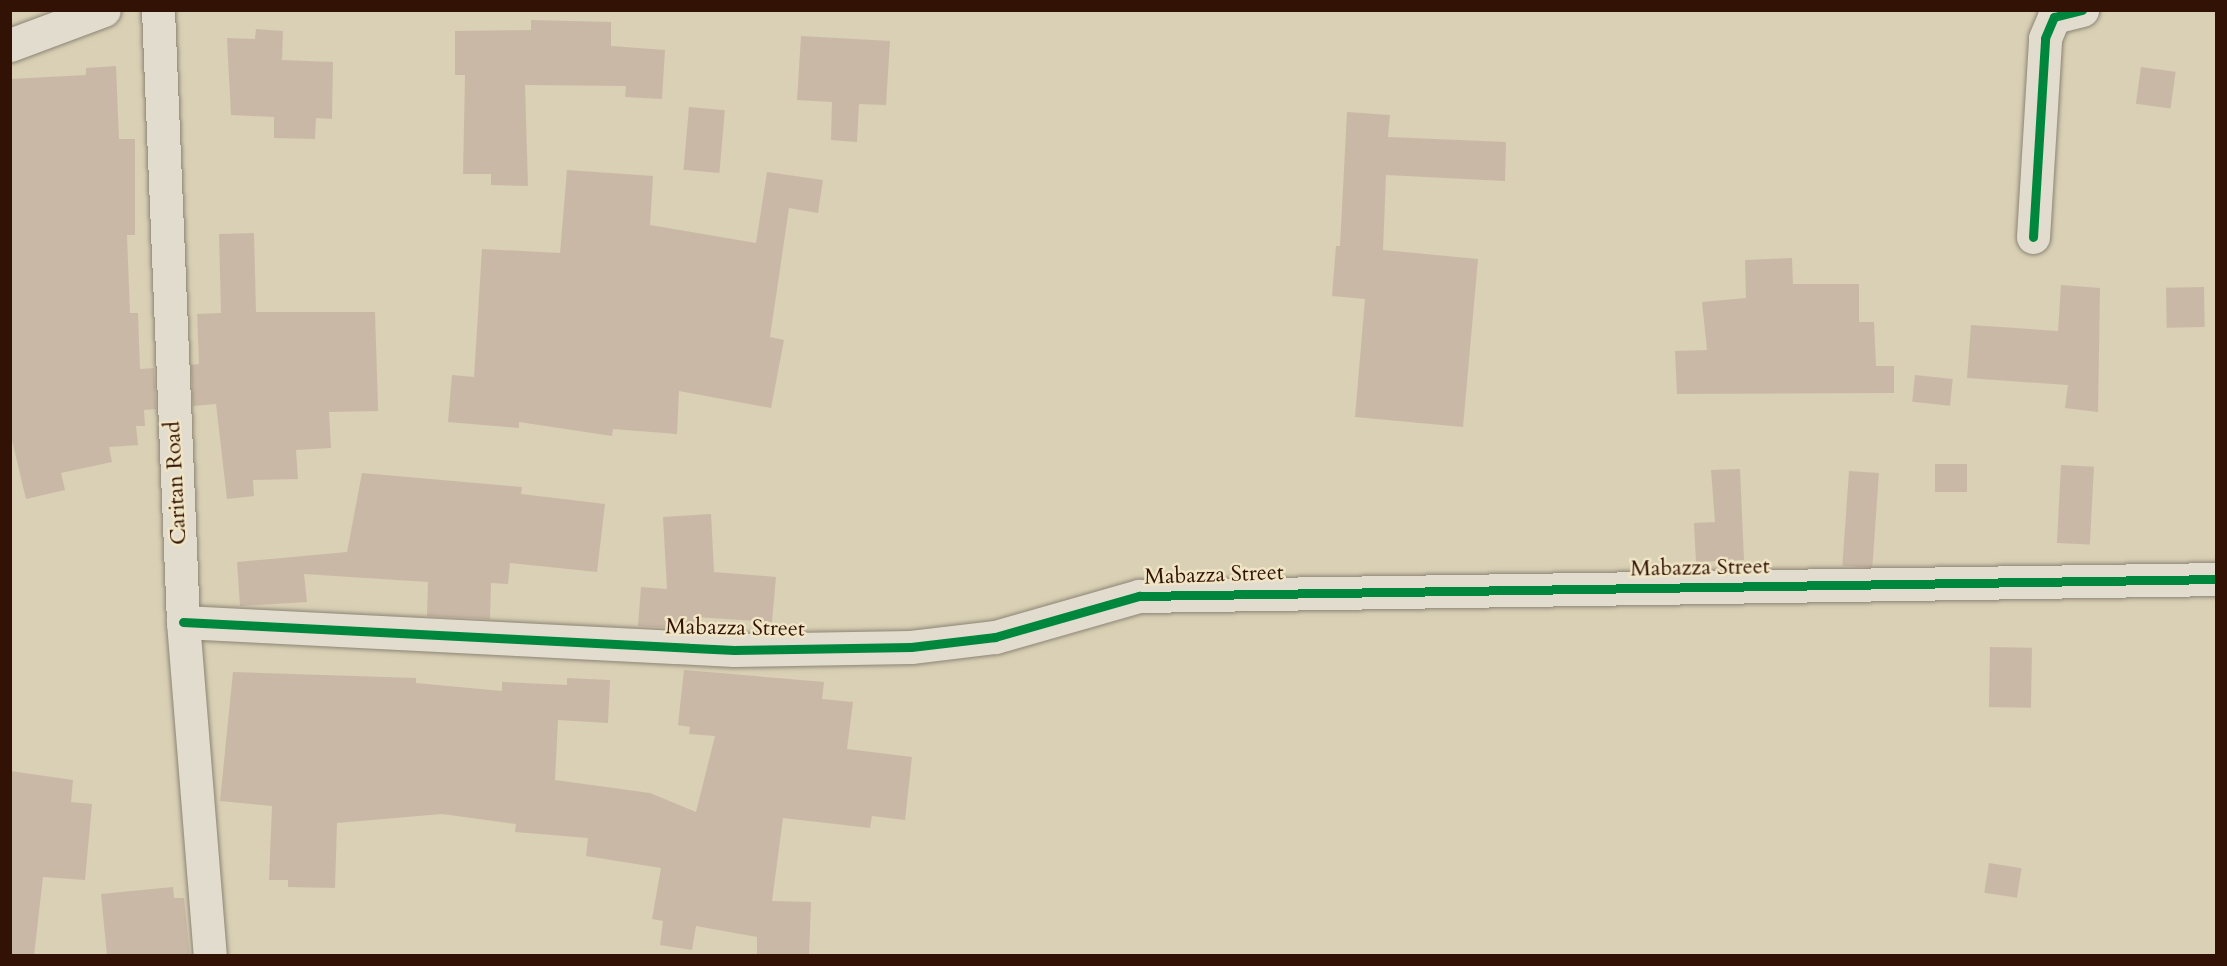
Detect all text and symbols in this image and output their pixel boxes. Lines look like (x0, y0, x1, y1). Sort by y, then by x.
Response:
street label: Caritan Road (160, 421, 192, 545)
street label: Mabazza Street (1630, 554, 1770, 582)
street label: Mabazza Street (1144, 559, 1284, 591)
street label: Mabazza Street (665, 614, 805, 642)

